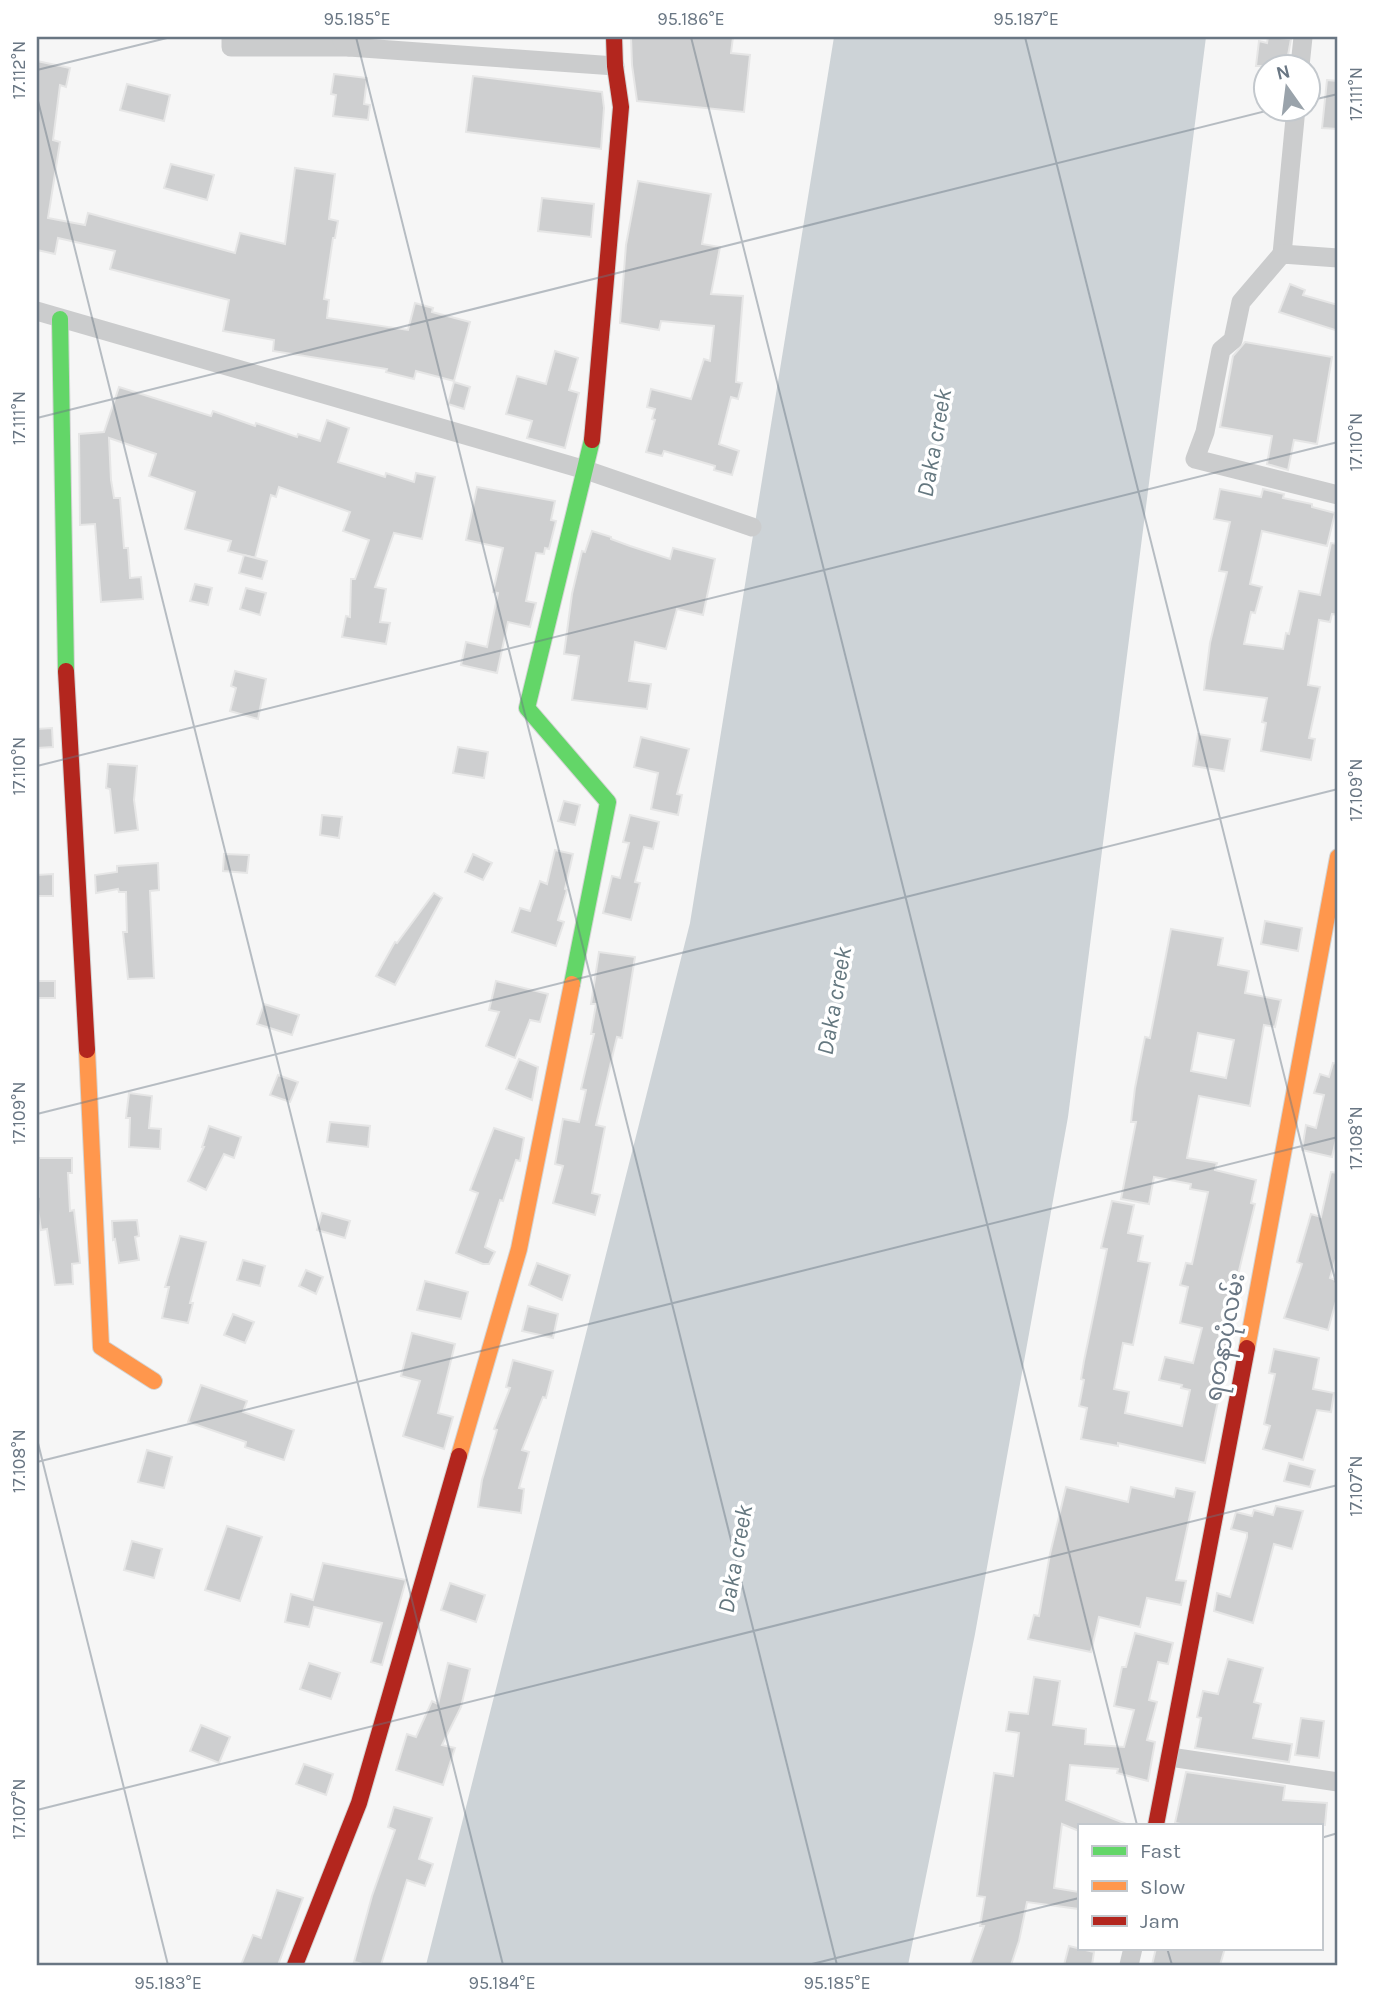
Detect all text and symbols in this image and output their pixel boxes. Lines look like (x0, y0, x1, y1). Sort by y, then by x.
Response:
text: 95.185°E (323, 8, 391, 30)
text: 95.186°E (657, 8, 725, 30)
text: 95.187°E (993, 8, 1059, 30)
text: 17.112°N (8, 41, 30, 99)
north arrow (1252, 52, 1322, 122)
text: N (1274, 60, 1292, 85)
text: 17.111°N (1345, 67, 1367, 121)
water label: Daka creek (911, 386, 957, 499)
text: 17.111°N (8, 391, 30, 445)
text: 17.110°N (1345, 413, 1367, 471)
text: 17.110°N (8, 737, 30, 795)
text: 17.109°N (1345, 758, 1367, 822)
water label: Daka creek (811, 944, 857, 1057)
text: 17.109°N (8, 1081, 30, 1145)
text: 17.108°N (1345, 1106, 1367, 1170)
street label: ရတနာပုံလမ်း (1196, 1270, 1256, 1404)
text: 17.108°N (8, 1429, 30, 1493)
text: 17.107°N (1345, 1455, 1367, 1517)
water label: Daka creek (712, 1502, 758, 1615)
text: 17.107°N (8, 1778, 30, 1840)
legend (1078, 1824, 1322, 1950)
text: Fast (1140, 1839, 1181, 1863)
text: Slow (1140, 1875, 1185, 1899)
text: Jam (1140, 1909, 1180, 1933)
text: 95.183°E (134, 1972, 202, 1994)
text: 95.184°E (468, 1972, 536, 1994)
text: 95.185°E (803, 1972, 871, 1994)

